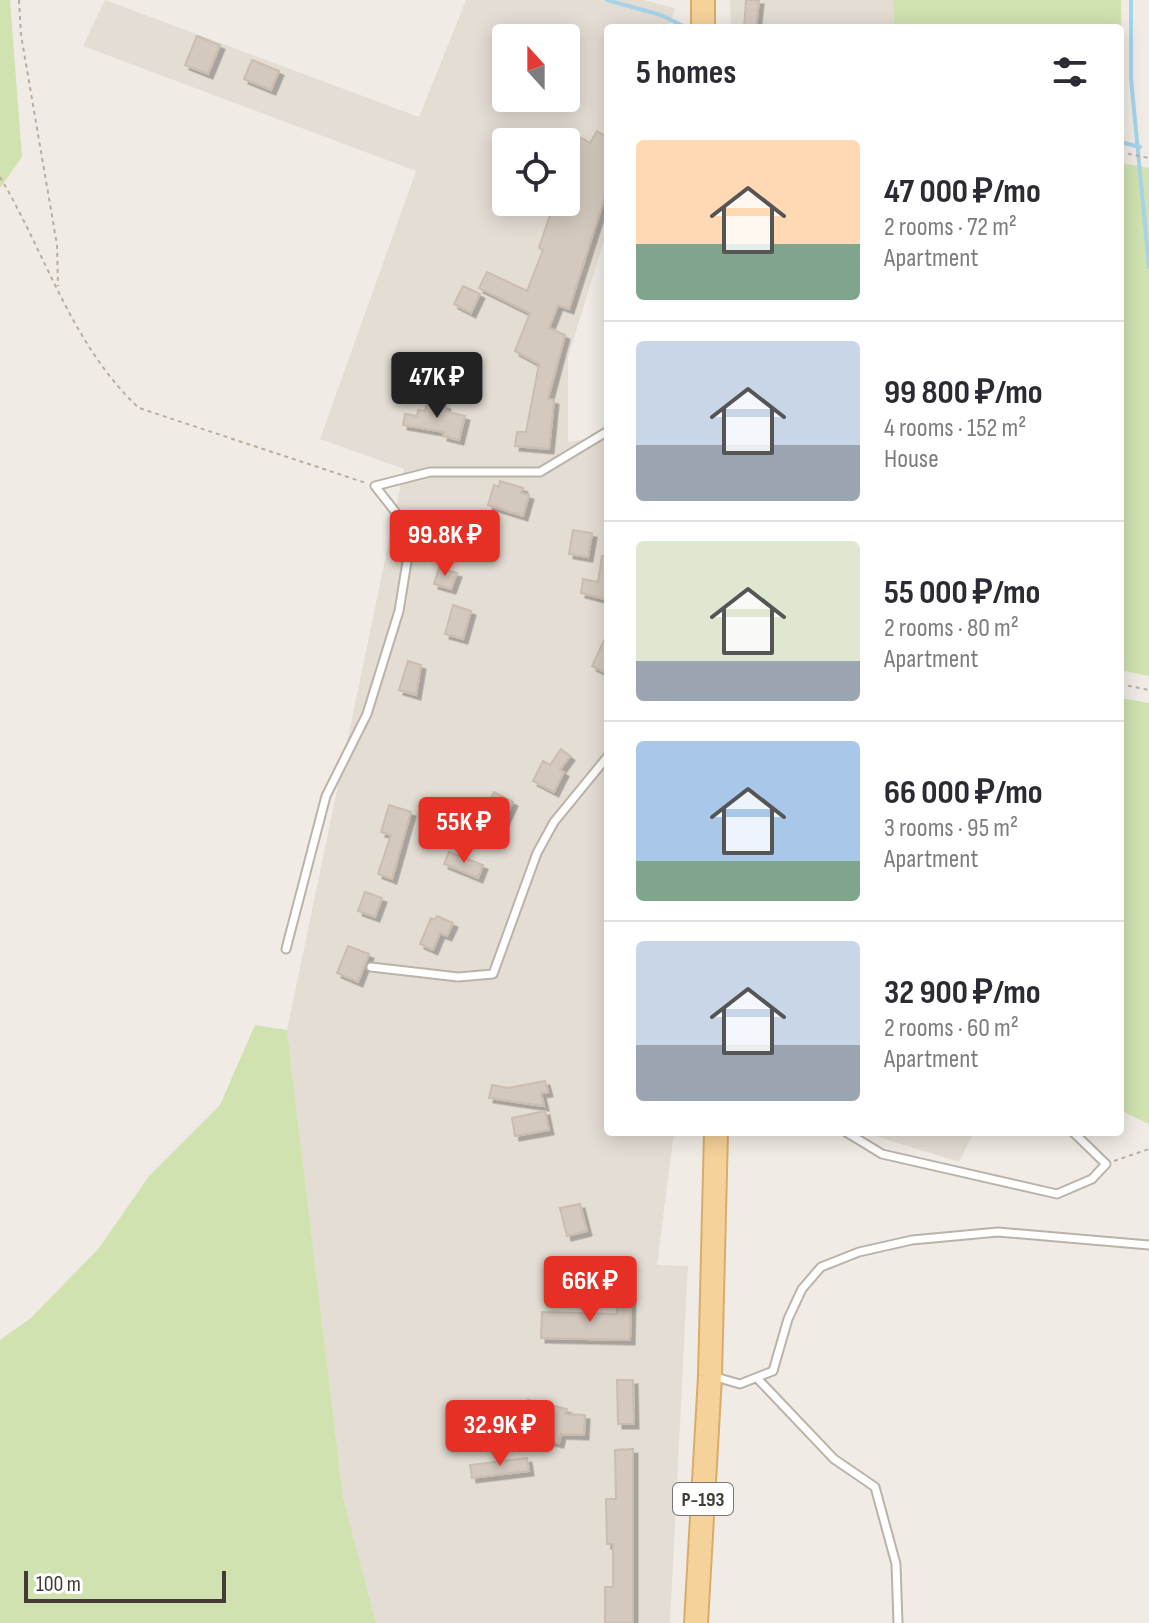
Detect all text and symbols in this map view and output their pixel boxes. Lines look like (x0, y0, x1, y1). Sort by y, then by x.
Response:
north arrow (492, 24, 580, 112)
map controls (492, 24, 580, 216)
icon: filters (1048, 50, 1092, 94)
text: 5 homes (636, 52, 736, 93)
button: locate (492, 128, 580, 216)
text: 47 000 ₽/mo (884, 171, 1041, 212)
icon: home (700, 172, 796, 268)
text: 2 rooms · 72 m² (884, 212, 1017, 243)
text: Apartment (884, 243, 978, 274)
pin: 47K ₽ (381, 352, 493, 420)
text: 47K ₽ (409, 362, 465, 393)
text: 99 800 ₽/mo (884, 372, 1043, 413)
icon: home (700, 373, 796, 469)
text: 4 rooms · 152 m² (884, 413, 1026, 444)
text: House (884, 444, 939, 475)
pin: 99.8K ₽ (371, 510, 519, 578)
text: 99.8K ₽ (408, 520, 482, 551)
text: 55 000 ₽/mo (884, 572, 1040, 613)
icon: home (700, 573, 796, 669)
text: 2 rooms · 80 m² (884, 613, 1019, 644)
text: Apartment (884, 644, 978, 675)
text: 66 000 ₽/mo (884, 772, 1043, 813)
icon: home (700, 773, 796, 869)
pin: 55K ₽ (408, 797, 520, 865)
text: 55K ₽ (437, 807, 491, 838)
text: 3 rooms · 95 m² (884, 813, 1018, 844)
text: Apartment (884, 844, 978, 875)
text: 32 900 ₽/mo (884, 972, 1041, 1013)
icon: home (700, 973, 796, 1069)
text: 2 rooms · 60 m² (884, 1013, 1019, 1044)
text: Apartment (884, 1044, 978, 1075)
pin: 66K ₽ (534, 1256, 646, 1324)
text: 66K ₽ (562, 1266, 618, 1297)
pin: 32.9K ₽ (426, 1400, 574, 1468)
text: 32.9K ₽ (464, 1410, 536, 1441)
road number: Р-193 (673, 1483, 733, 1515)
scale bar (24, 1567, 226, 1603)
text: 100 m (36, 1571, 81, 1598)

